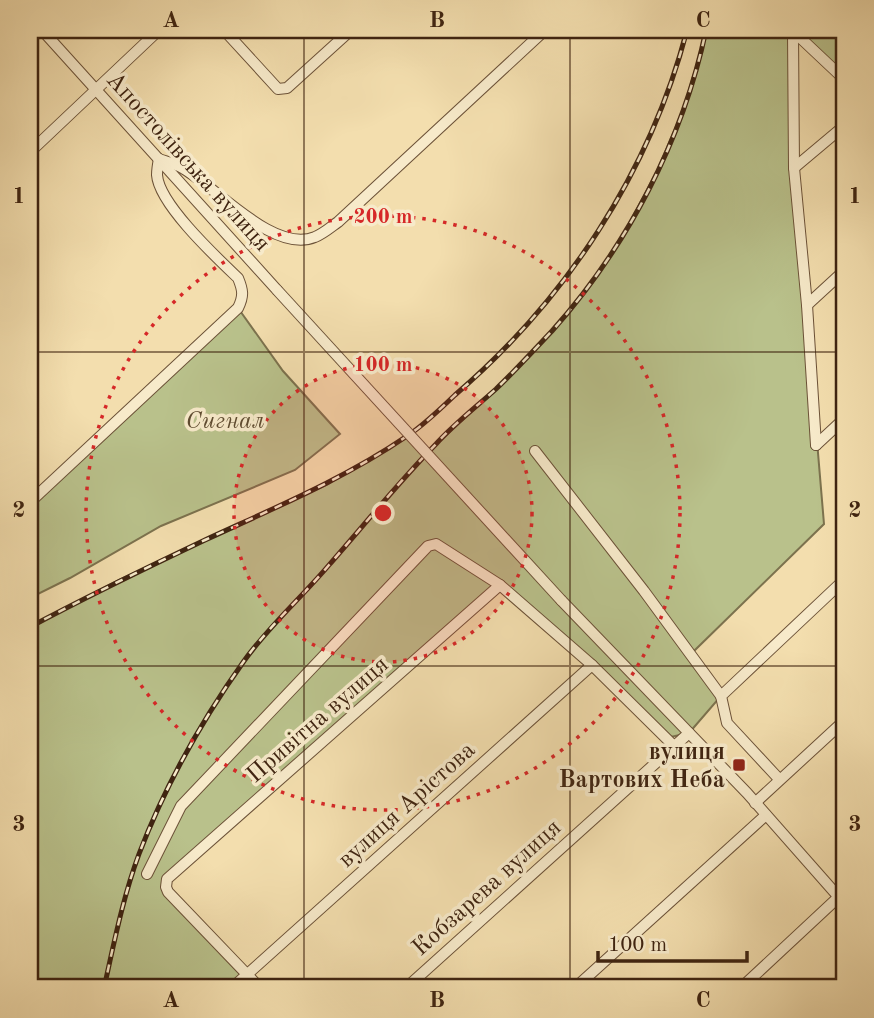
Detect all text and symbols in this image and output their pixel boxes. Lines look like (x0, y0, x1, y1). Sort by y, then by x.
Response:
text: A (162, 9, 180, 32)
text: B (429, 9, 445, 32)
text: C (695, 9, 711, 32)
street label: Апостолівська вулиця (101, 68, 274, 256)
text: 1 (12, 185, 26, 208)
text: 1 (848, 185, 862, 208)
text: 200 m (353, 207, 413, 228)
text: 100 m (353, 355, 413, 376)
park label: Сигнал (186, 410, 264, 434)
text: 2 (12, 499, 26, 522)
text: 2 (848, 499, 862, 522)
centre of rings (371, 501, 395, 525)
street label: Привітна вулиця (243, 653, 394, 788)
street label: вулиця Арістова (334, 738, 480, 873)
place label: вулиця Вартових Неба (559, 741, 725, 793)
marker: вулиця Вартових Неба (731, 757, 747, 773)
text: 3 (12, 813, 26, 836)
text: 3 (848, 813, 862, 836)
street label: Кобзарева вулиця (408, 816, 566, 961)
scale bar (598, 920, 746, 964)
text: 100 m (608, 935, 667, 956)
text: A (162, 989, 180, 1012)
text: B (429, 989, 445, 1012)
text: C (695, 989, 711, 1012)

